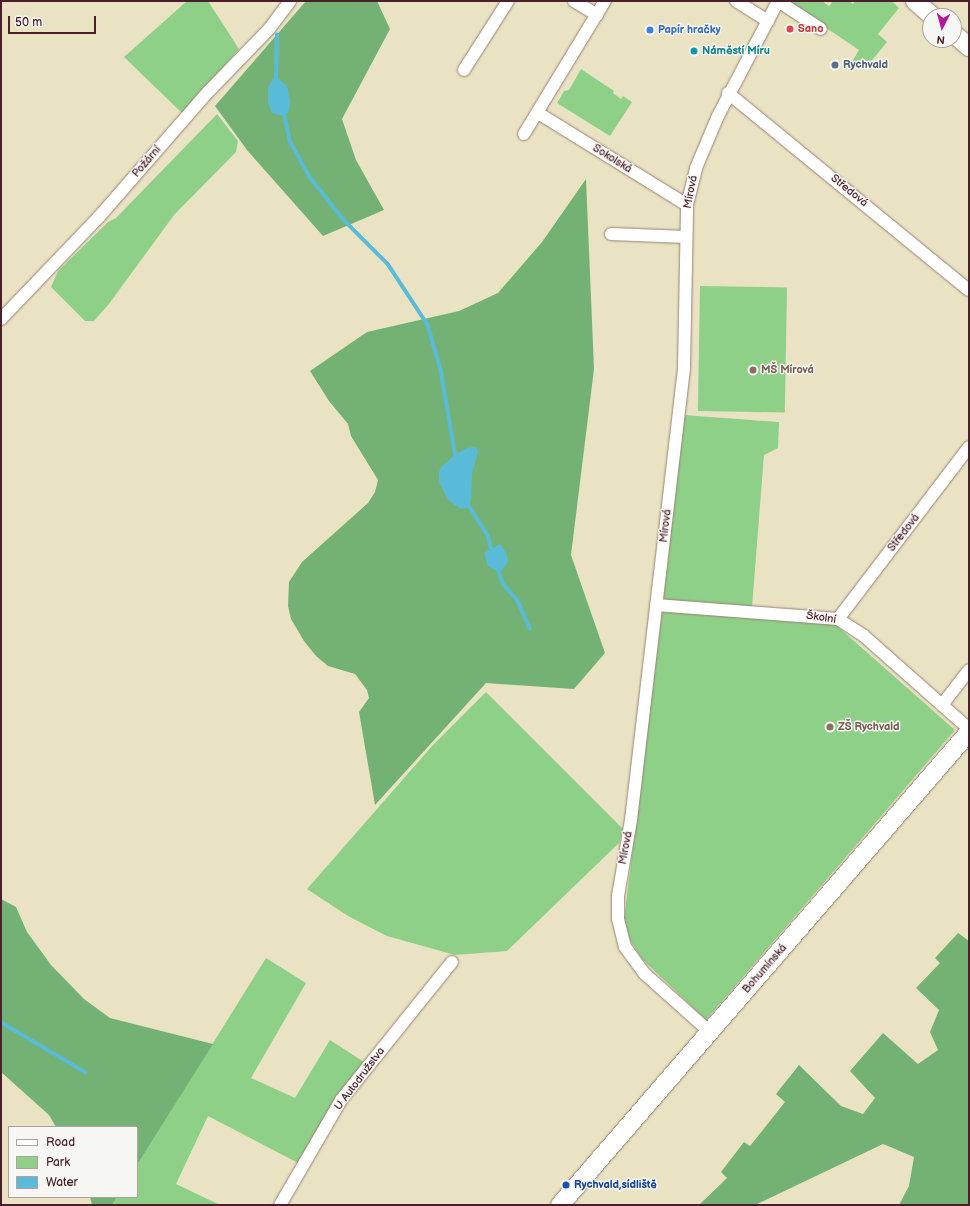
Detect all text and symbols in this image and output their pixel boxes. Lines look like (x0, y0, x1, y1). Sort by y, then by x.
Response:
scale bar (10, 8, 98, 34)
north arrow (922, 8, 962, 48)
text: 50 m (15, 15, 42, 30)
place label: Sano (798, 22, 823, 36)
place label: Papír hračky (658, 23, 721, 37)
marker: Sano (785, 24, 795, 34)
marker: Papír hračky (645, 25, 655, 35)
text: N (936, 33, 946, 46)
place label: Náměstí Míru (702, 44, 770, 58)
marker: Náměstí Míru (689, 46, 699, 56)
place label: Rychvald (843, 58, 888, 72)
marker: Rychvald (830, 60, 840, 70)
street label: Sokolská (590, 142, 634, 176)
street label: Požární (130, 144, 164, 180)
street label: Středová (828, 172, 870, 210)
street label: Mírová (681, 174, 701, 210)
place label: MŠ Mírová (761, 363, 814, 377)
marker: MŠ Mírová (748, 365, 758, 375)
street label: Mírová (657, 509, 675, 543)
street label: Středová (885, 512, 923, 554)
street label: Školní (805, 609, 837, 627)
place label: ZŠ Rychvald (838, 720, 899, 734)
marker: ZŠ Rychvald (825, 722, 835, 732)
street label: Mírová (616, 830, 636, 866)
street label: Bohumínská (740, 942, 790, 996)
street label: U Autodružstva (332, 1045, 388, 1113)
legend (8, 1126, 138, 1198)
text: Road (46, 1135, 75, 1150)
text: Park (46, 1155, 70, 1170)
text: Water (46, 1175, 78, 1190)
place label: Rychvald,sídliště (574, 1178, 657, 1192)
marker: Rychvald,sídliště (561, 1180, 571, 1190)

